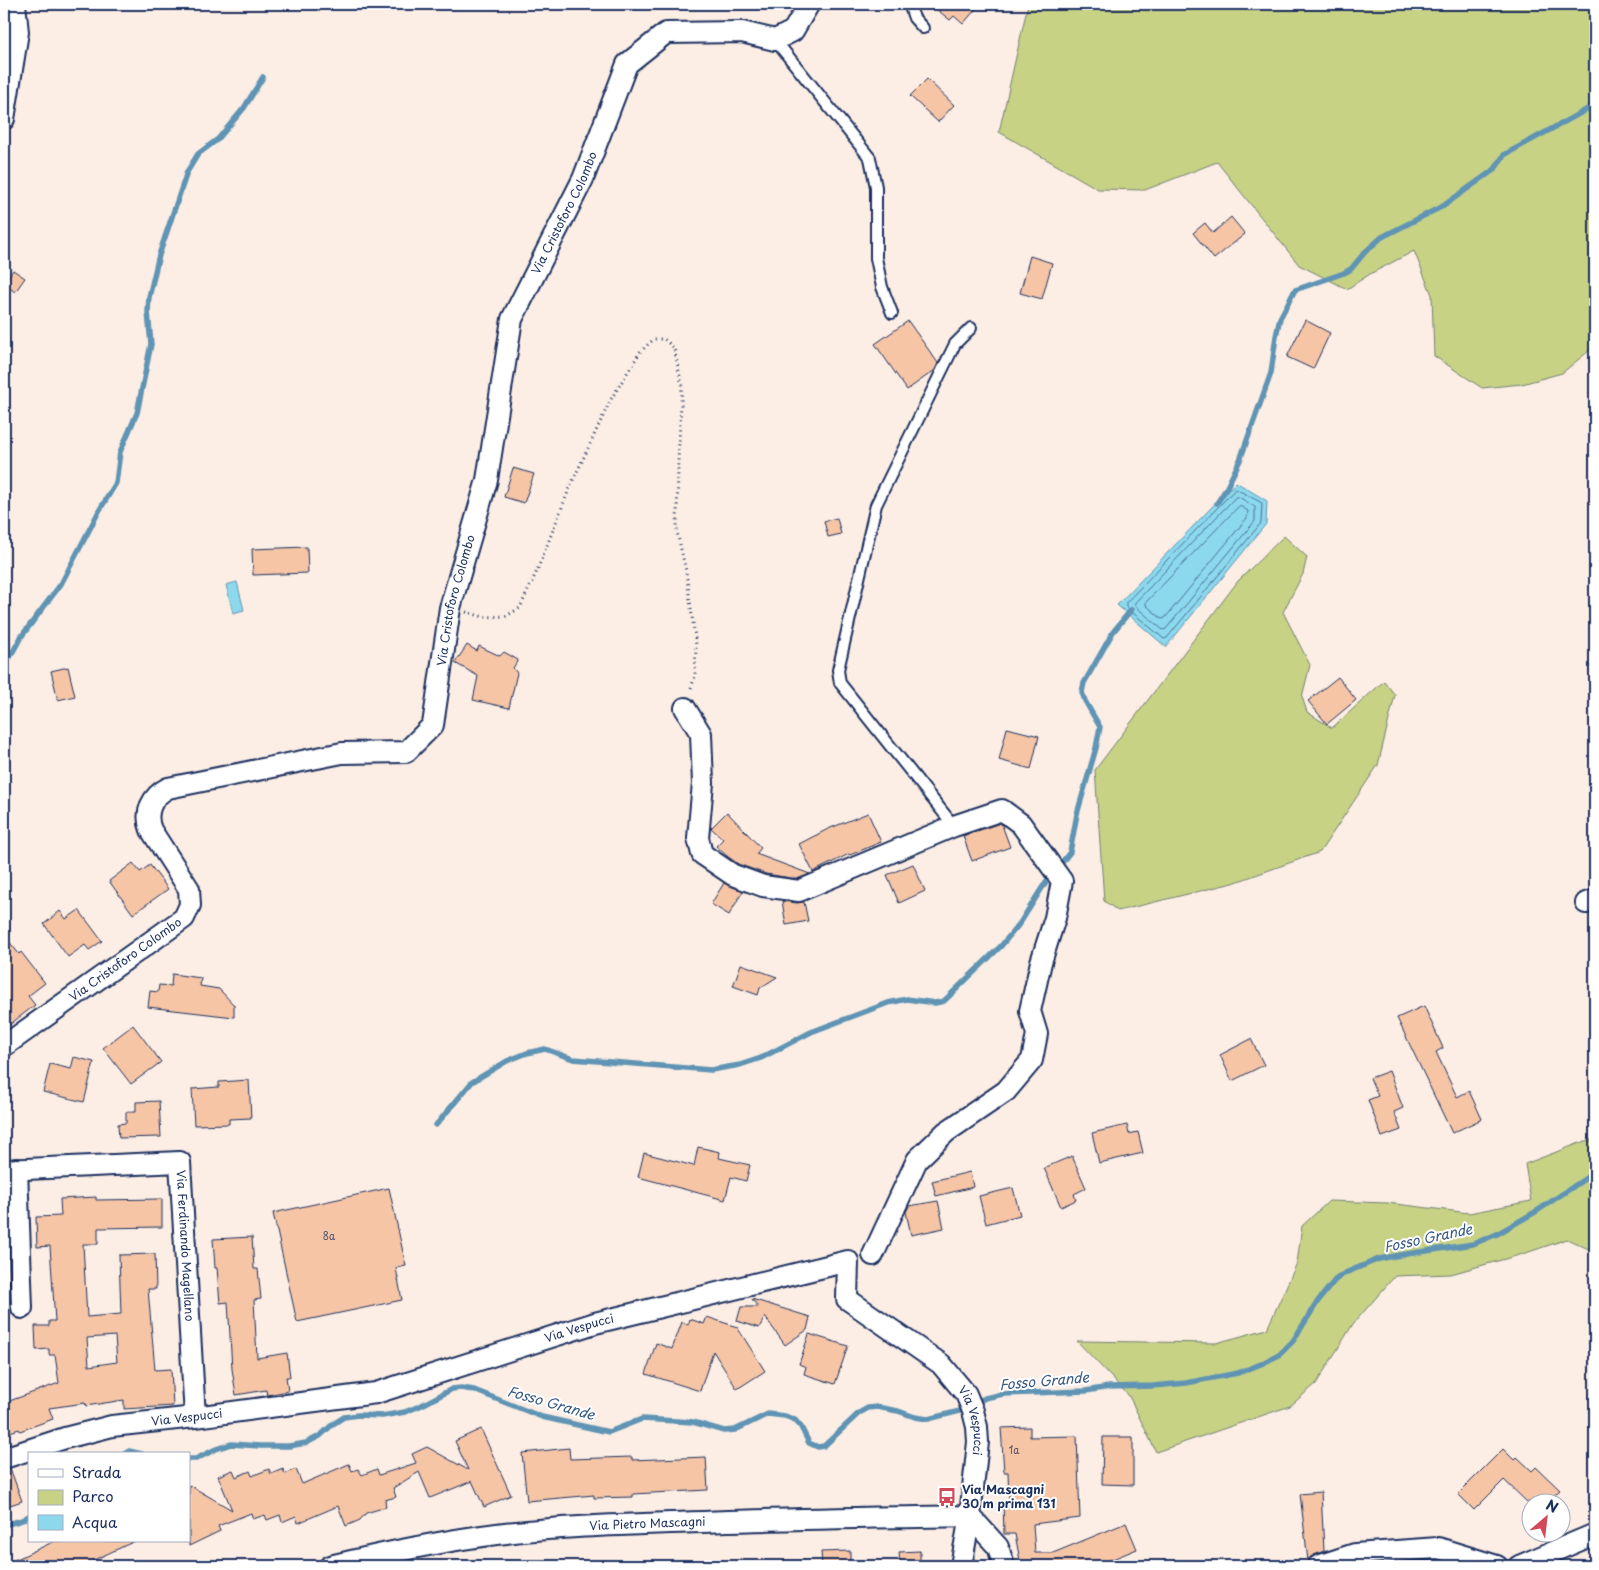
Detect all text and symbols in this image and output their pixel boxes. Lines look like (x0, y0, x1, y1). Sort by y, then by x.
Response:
street label: Via Cristoforo Colombo (526, 148, 601, 277)
street label: Via Cristoforo Colombo (432, 532, 479, 667)
street label: Via Cristoforo Colombo (65, 912, 185, 1005)
street label: Via Ferdinando Magellano (172, 1169, 199, 1322)
water label: Fosso Grande (1382, 1218, 1475, 1257)
house number: 8a (323, 1228, 336, 1243)
street label: Via Vespucci (542, 1309, 616, 1347)
water label: Fosso Grande (998, 1366, 1091, 1395)
water label: Fosso Grande (505, 1380, 599, 1425)
street label: Via Vespucci (954, 1381, 988, 1456)
street label: Via Vespucci (150, 1403, 223, 1430)
house number: 1a (1009, 1442, 1020, 1457)
legend (28, 1452, 190, 1542)
text: Strada (72, 1460, 122, 1483)
place label: Via Mascagni 30 m prima 131 (962, 1480, 1055, 1512)
text: Parco (72, 1484, 114, 1507)
bus stop icon: Via Mascagni 30 m prima 131 (936, 1486, 958, 1508)
north arrow (1522, 1492, 1572, 1542)
text: N (1543, 1494, 1562, 1518)
text: Acqua (72, 1510, 118, 1533)
street label: Via Pietro Mascagni (589, 1512, 706, 1534)

